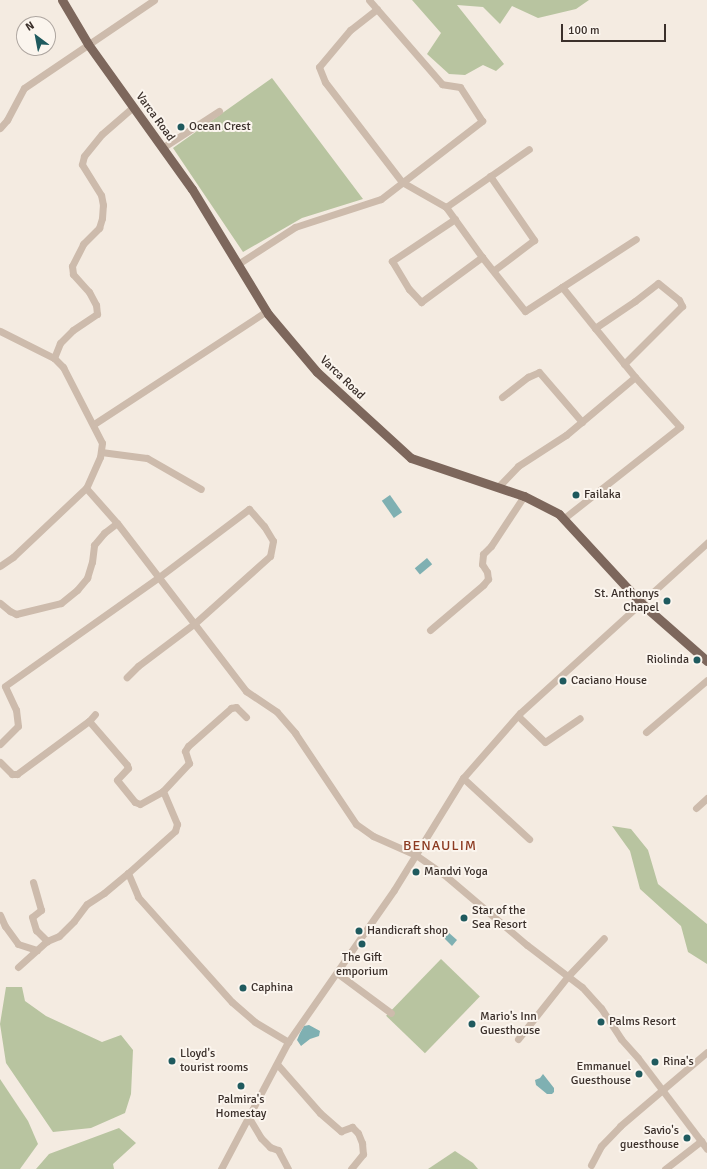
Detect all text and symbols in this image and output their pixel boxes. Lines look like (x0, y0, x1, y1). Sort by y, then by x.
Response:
north arrow (16, 16, 56, 56)
scale bar (563, 16, 668, 42)
text: N (23, 19, 37, 34)
text: 100 m (568, 23, 600, 38)
street label: Varca Road (132, 90, 178, 144)
place label: Ocean Crest (189, 120, 251, 134)
marker: Ocean Crest (176, 122, 186, 132)
street label: Varca Road (317, 353, 367, 403)
place label: Failaka (584, 488, 621, 502)
marker: Failaka (571, 490, 581, 500)
place label: St. Anthonys Chapel (594, 587, 659, 615)
marker: St. Anthonys Chapel (662, 596, 672, 606)
place label: Riolinda (647, 653, 689, 667)
marker: Riolinda (692, 655, 702, 665)
place label: Caciano House (571, 674, 647, 688)
marker: Caciano House (558, 676, 568, 686)
district label: BENAULIM (403, 838, 477, 854)
place label: Mandvi Yoga (424, 865, 488, 879)
marker: Mandvi Yoga (411, 867, 421, 877)
place label: Star of the Sea Resort (472, 904, 527, 932)
marker: Star of the Sea Resort (459, 913, 469, 923)
place label: Handicraft shop (367, 924, 448, 938)
marker: Handicraft shop (354, 926, 364, 936)
marker: The Gift emporium (357, 939, 367, 949)
place label: The Gift emporium (336, 951, 388, 979)
place label: Caphina (251, 981, 293, 995)
marker: Caphina (238, 983, 248, 993)
place label: Mario's Inn Guesthouse (480, 1010, 540, 1038)
place label: Palms Resort (609, 1015, 676, 1029)
marker: Palms Resort (596, 1017, 606, 1027)
marker: Mario's Inn Guesthouse (467, 1019, 477, 1029)
place label: Lloyd's tourist rooms (180, 1047, 248, 1075)
place label: Rina's (663, 1055, 694, 1069)
marker: Lloyd's tourist rooms (167, 1056, 177, 1066)
marker: Rina's (650, 1057, 660, 1067)
place label: Emmanuel Guesthouse (571, 1060, 631, 1088)
marker: Emmanuel Guesthouse (634, 1069, 644, 1079)
marker: Palmira's Homestay (236, 1081, 246, 1091)
place label: Palmira's Homestay (216, 1093, 266, 1121)
place label: Savio's guesthouse (620, 1124, 679, 1152)
marker: Savio's guesthouse (682, 1133, 692, 1143)

